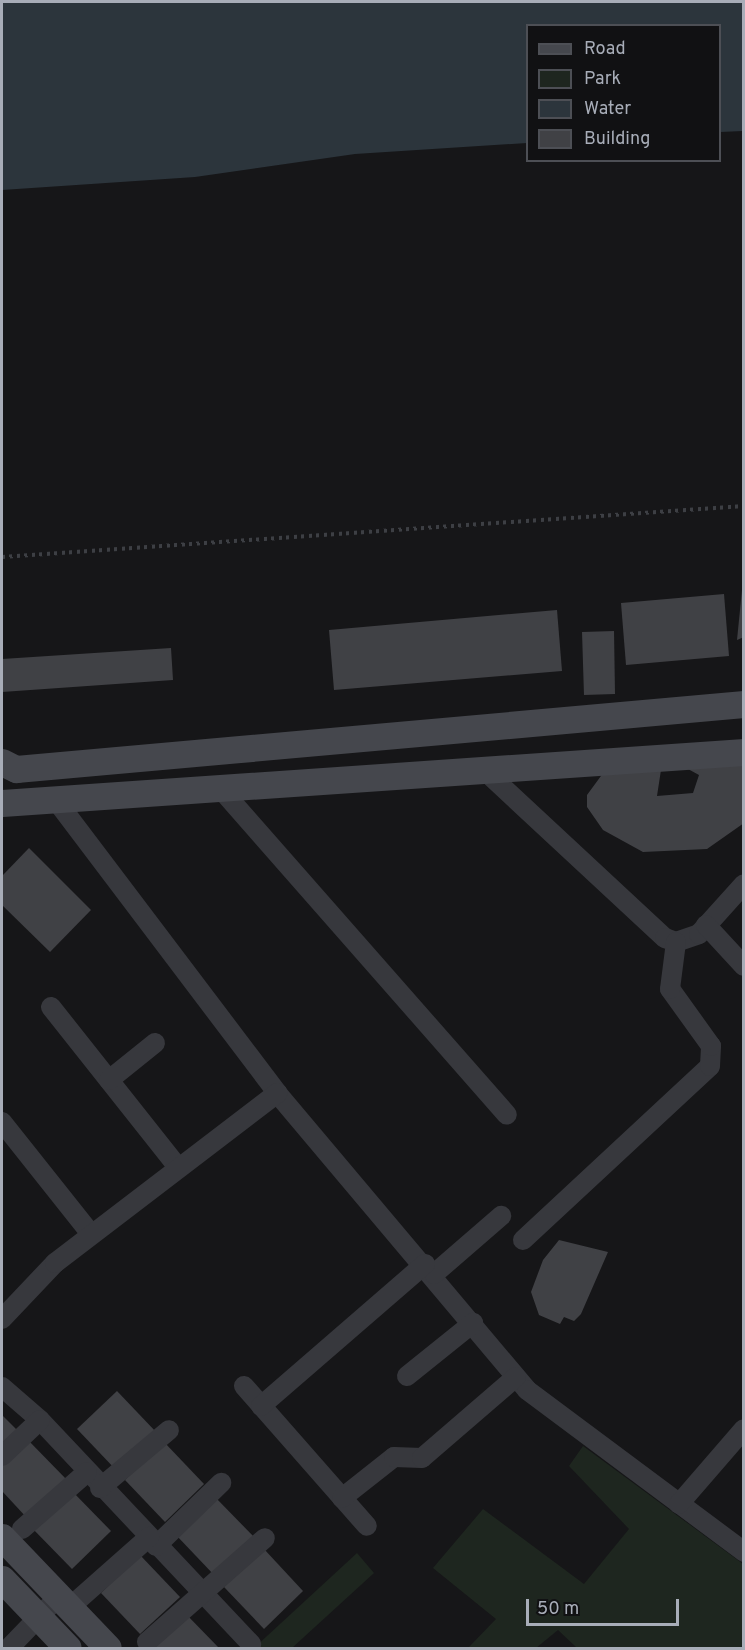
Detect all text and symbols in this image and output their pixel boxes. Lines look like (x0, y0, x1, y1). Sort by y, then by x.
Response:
legend (526, 24, 721, 162)
text: Road (584, 38, 626, 61)
text: Park (584, 68, 621, 91)
text: Water (584, 98, 631, 121)
text: Building (584, 128, 650, 151)
scale bar (529, 1587, 682, 1625)
text: 50 m (537, 1598, 579, 1621)

